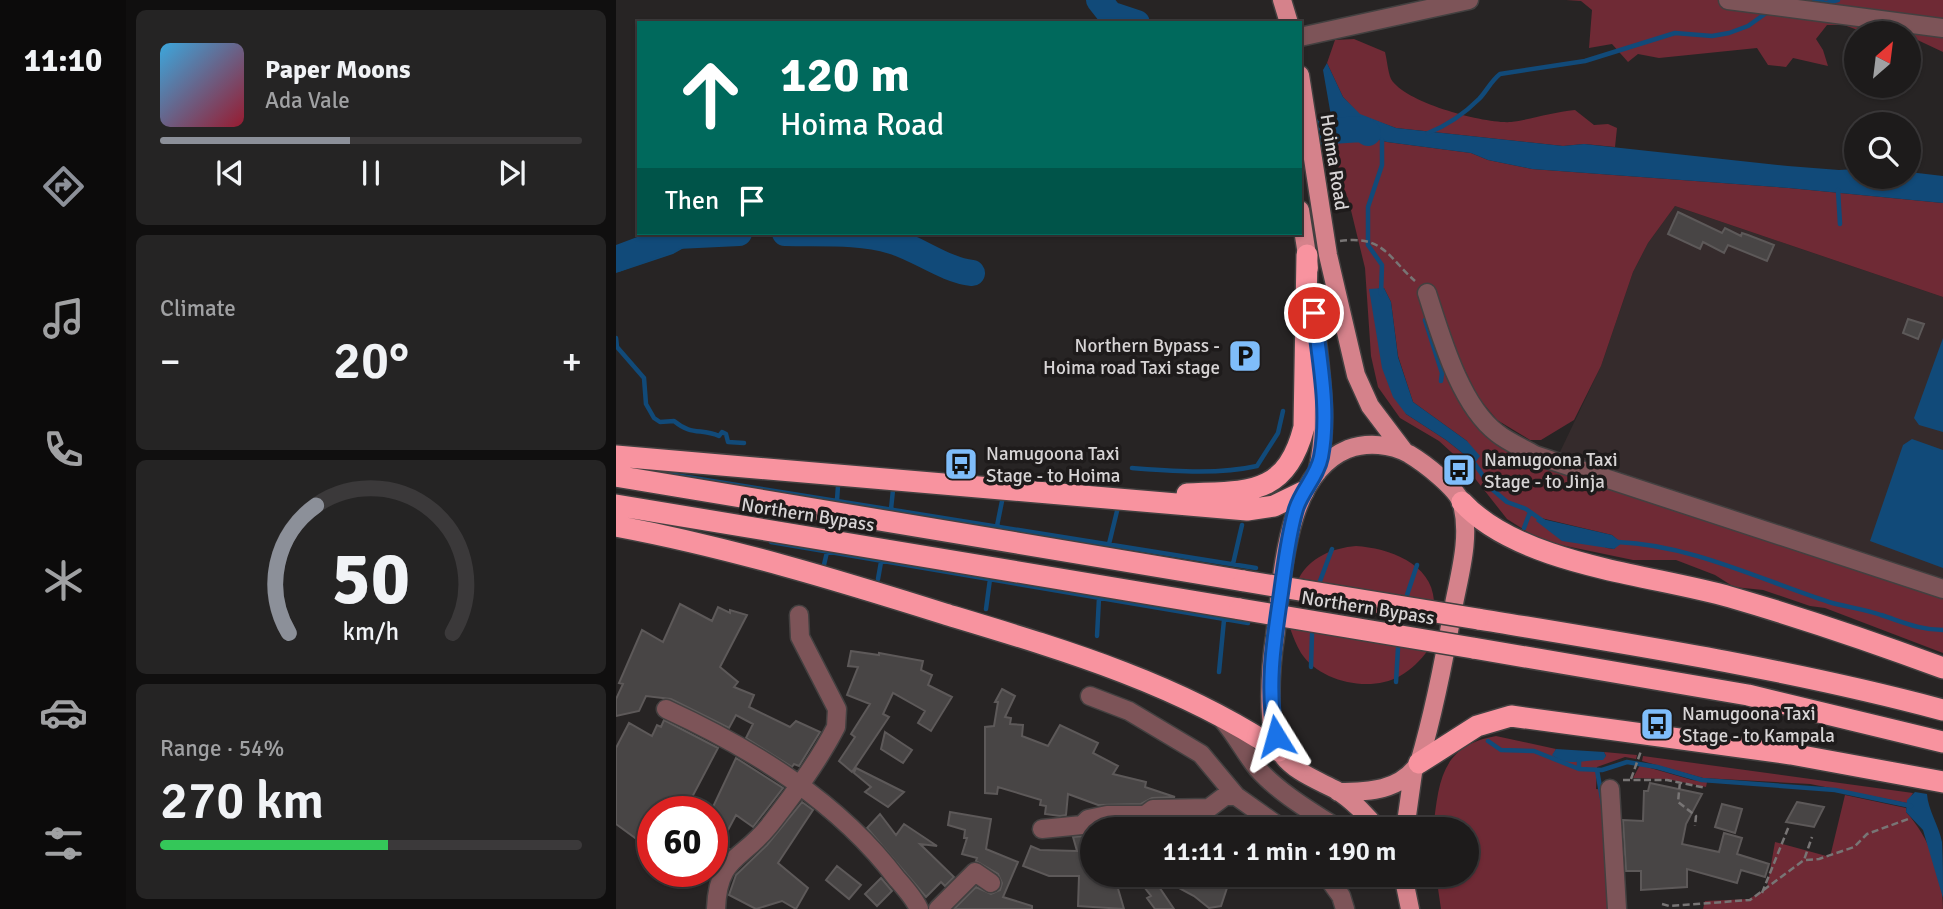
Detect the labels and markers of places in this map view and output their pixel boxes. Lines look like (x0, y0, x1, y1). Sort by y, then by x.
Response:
pin (1284, 283, 1344, 343)
place label: Northern Bypass - Hoima road Taxi stage (1043, 334, 1220, 380)
parking icon: Northern Bypass - Hoima road Taxi stage (1226, 337, 1264, 375)
place label: Namugoona Taxi Stage - to Hoima (986, 442, 1120, 488)
bus stop icon: Namugoona Taxi Stage - to Hoima (942, 445, 980, 483)
place label: Namugoona Taxi Stage - to Jinja (1484, 448, 1618, 494)
bus stop icon: Namugoona Taxi Stage - to Jinja (1440, 451, 1478, 489)
place label: Namugoona Taxi Stage - to Kampala (1682, 702, 1835, 748)
bus stop icon: Namugoona Taxi Stage - to Kampala (1638, 705, 1676, 743)

